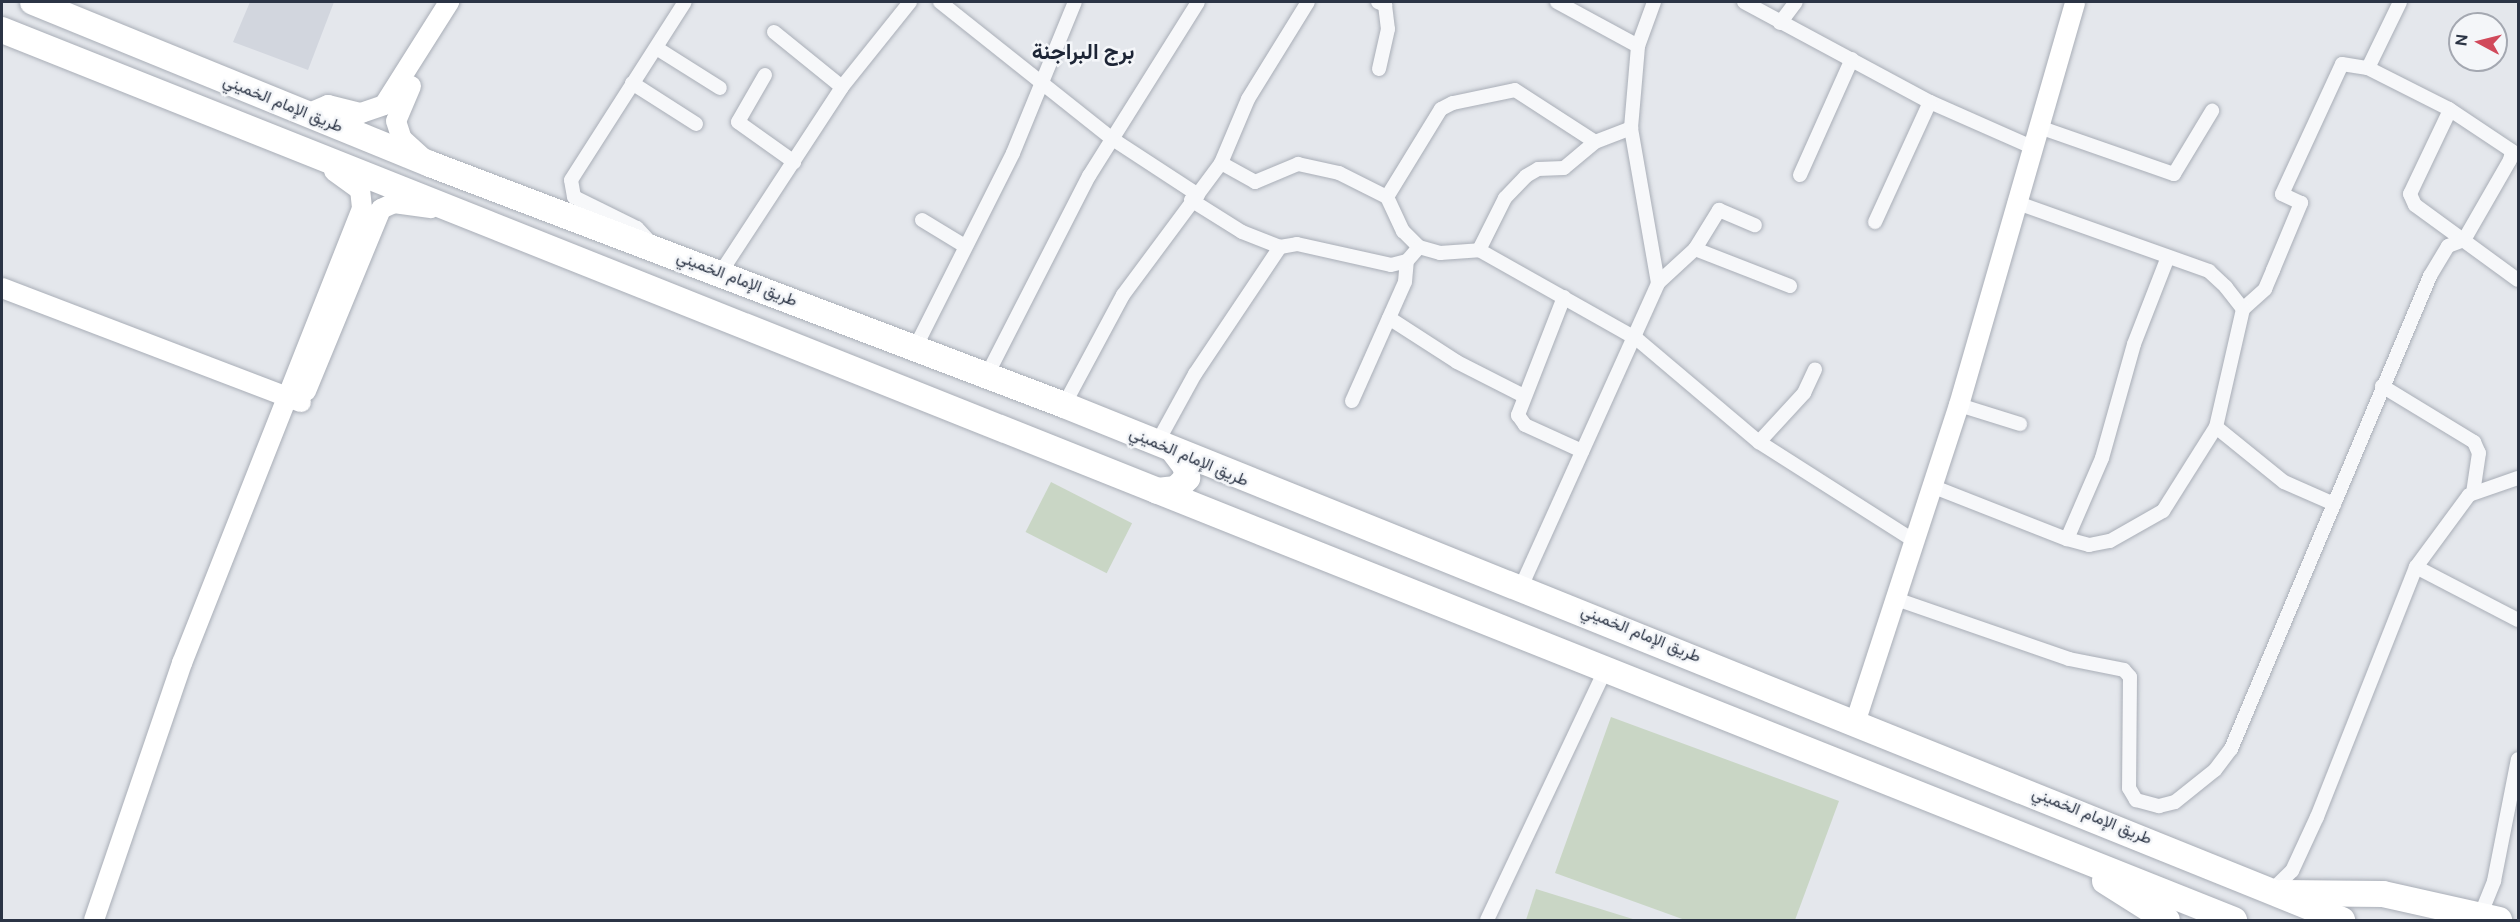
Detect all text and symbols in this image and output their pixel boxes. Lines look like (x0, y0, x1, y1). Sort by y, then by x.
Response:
north arrow (2448, 12, 2508, 72)
text: N (2450, 33, 2473, 47)
district label: برج البراجنة (1032, 39, 1134, 65)
street label: طريق الإمام الخميني (220, 71, 346, 137)
street label: طريق الإمام الخميني (674, 247, 800, 311)
street label: طريق الإمام الخميني (1127, 423, 1251, 491)
street label: طريق الإمام الخميني (1578, 601, 1704, 667)
street label: طريق الإمام الخميني (2029, 783, 2155, 849)

